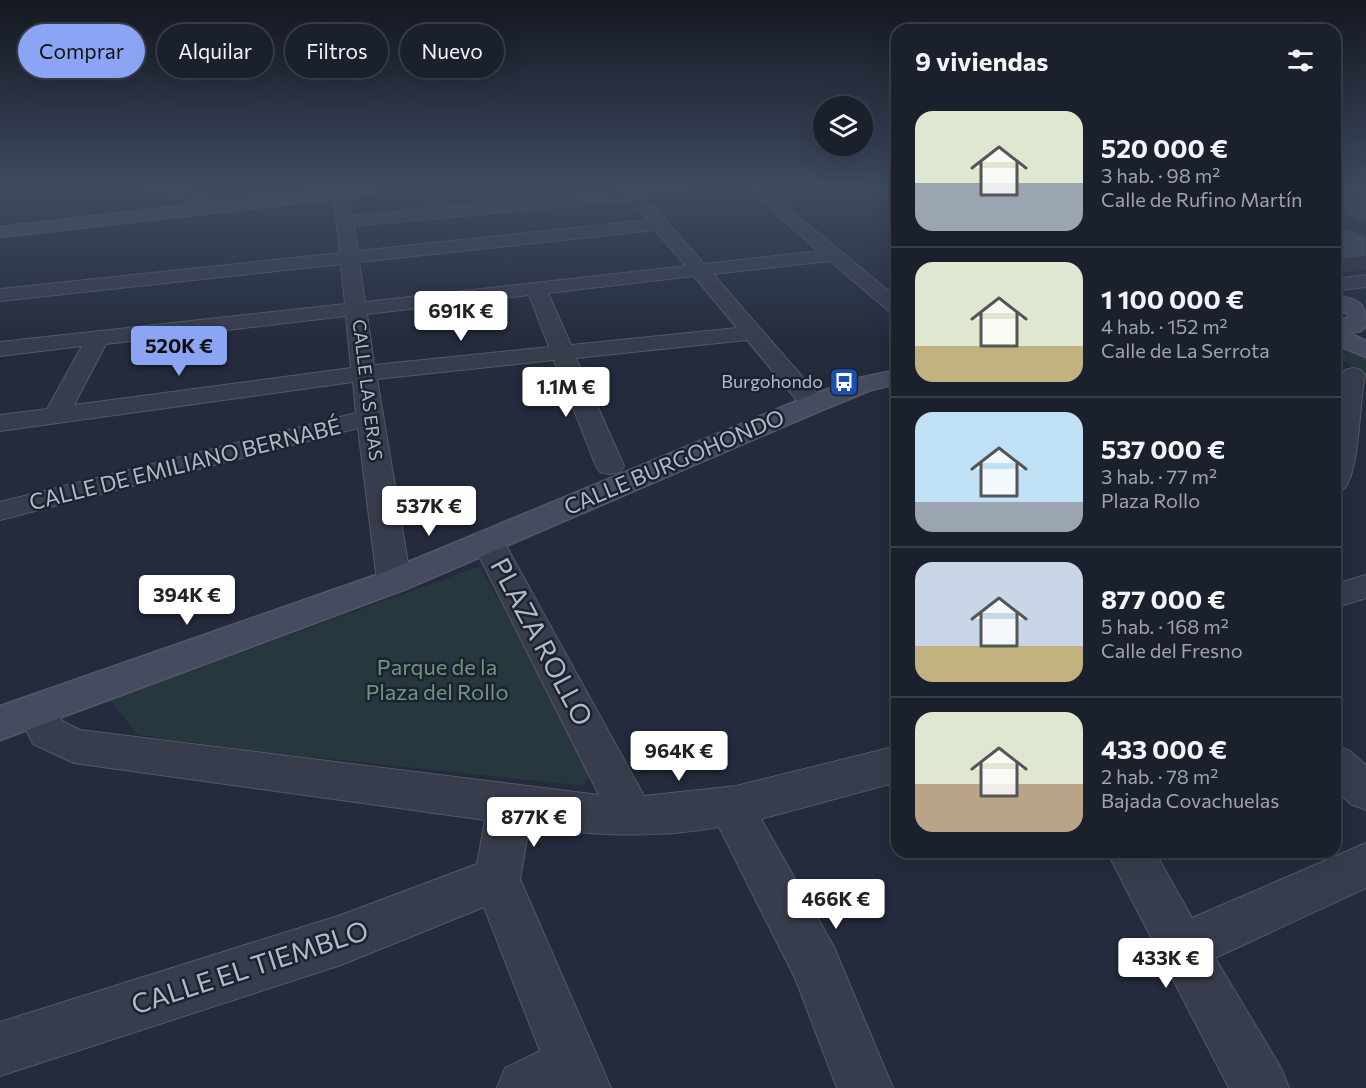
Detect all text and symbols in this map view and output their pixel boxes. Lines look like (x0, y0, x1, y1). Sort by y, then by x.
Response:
chip: Comprar (18, 24, 145, 78)
chip: Alquilar (157, 24, 273, 78)
chip: Filtros (285, 24, 388, 78)
chip: Nuevo (400, 24, 504, 78)
icon: filters (1284, 44, 1317, 77)
text: 9 viviendas (915, 45, 1048, 76)
map controls (813, 96, 873, 156)
button: layers (813, 96, 873, 156)
text: 520 000 € (1101, 132, 1228, 163)
icon: home (963, 135, 1035, 207)
text: 3 hab. · 98 m² (1101, 163, 1220, 187)
text: Calle de Rufino Martín (1101, 187, 1303, 211)
text: 1 100 000 € (1101, 283, 1244, 314)
icon: home (963, 286, 1035, 358)
pin: 691K € (412, 291, 510, 342)
text: 691K € (428, 298, 494, 322)
text: 4 hab. · 152 m² (1101, 314, 1228, 338)
street label: CALLE LAS ERAS (348, 318, 388, 462)
pin: 520K € (130, 326, 228, 377)
text: 520K € (145, 333, 213, 357)
text: Calle de La Serrota (1101, 338, 1270, 362)
bus stop icon: Burgohondo (828, 366, 860, 398)
pin: 1.1M € (517, 367, 615, 418)
place label: Burgohondo (721, 370, 823, 392)
text: 1.1M € (536, 374, 596, 398)
street label: CALLE BURGOHONDO (560, 403, 788, 520)
street label: CALLE DE EMILIANO BERNABÉ (26, 412, 343, 515)
text: 537 000 € (1101, 433, 1225, 464)
icon: home (963, 436, 1035, 508)
text: 3 hab. · 77 m² (1101, 464, 1217, 488)
pin: 537K € (380, 486, 478, 537)
text: Plaza Rollo (1101, 488, 1200, 512)
text: 537K € (396, 493, 462, 517)
street label: PLAZA ROLLO (484, 552, 600, 731)
pin: 394K € (138, 575, 236, 626)
text: 394K € (153, 582, 221, 606)
text: 877 000 € (1101, 583, 1225, 614)
icon: home (963, 586, 1035, 658)
text: 5 hab. · 168 m² (1101, 614, 1229, 638)
text: Calle del Fresno (1101, 638, 1243, 662)
park label: Parque de la Plaza del Rollo (365, 653, 509, 705)
pin: 964K € (630, 731, 728, 782)
text: 433 000 € (1101, 733, 1227, 764)
icon: home (963, 736, 1035, 808)
text: 964K € (645, 738, 713, 762)
text: 2 hab. · 78 m² (1101, 764, 1218, 788)
text: Bajada Covachuelas (1101, 788, 1279, 812)
pin: 877K € (485, 797, 583, 848)
text: 877K € (501, 804, 567, 828)
pin: 466K € (787, 879, 885, 930)
text: 466K € (802, 886, 870, 910)
street label: CALLE EL TIEMBLO (127, 913, 372, 1020)
pin: 433K € (1117, 938, 1215, 989)
text: 433K € (1132, 945, 1200, 969)

